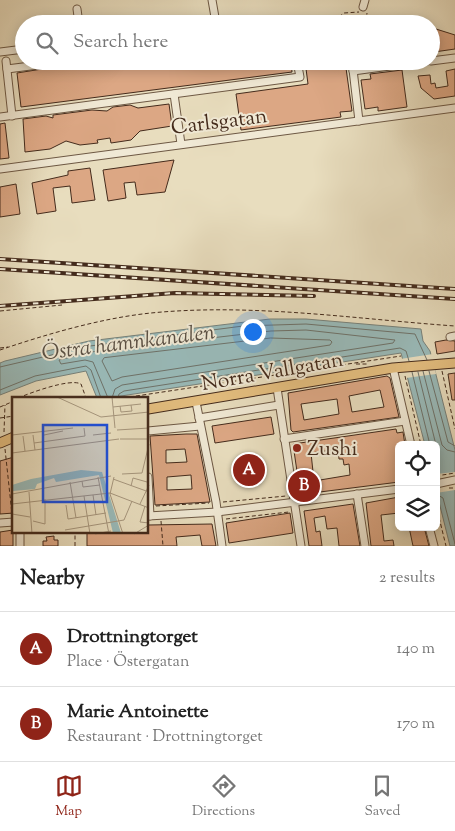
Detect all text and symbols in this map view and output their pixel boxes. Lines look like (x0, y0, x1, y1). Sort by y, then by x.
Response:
search box (15, 15, 440, 70)
icon: search (33, 29, 61, 57)
text: Search here (73, 29, 168, 56)
street label: Carlsgatan (169, 102, 269, 144)
water label: Östra hamnkanalen (40, 316, 217, 370)
your location (240, 319, 266, 345)
street label: Norra Vallgatan (199, 346, 346, 400)
inset map (12, 397, 149, 534)
place label: Zushi (307, 435, 357, 465)
map controls (395, 441, 440, 531)
button: locate (395, 441, 440, 486)
marker: Zushi (291, 442, 303, 454)
pin: A (233, 451, 265, 489)
pin: B (288, 467, 320, 505)
button: layers (395, 486, 440, 531)
text: Nearby (20, 564, 85, 594)
text: 2 results (379, 567, 435, 590)
text: Drottningtorget (67, 624, 198, 651)
text: A (30, 638, 43, 661)
text: 140 m (397, 638, 435, 661)
text: Place · Östergatan (67, 651, 189, 674)
text: Marie Antoinette (67, 699, 209, 726)
text: B (31, 713, 41, 736)
text: 170 m (397, 713, 435, 736)
text: Restaurant · Drottningtorget (67, 726, 263, 749)
tab: Map (55, 772, 83, 822)
tab: Directions (192, 772, 255, 822)
tab: Saved (364, 772, 400, 822)

